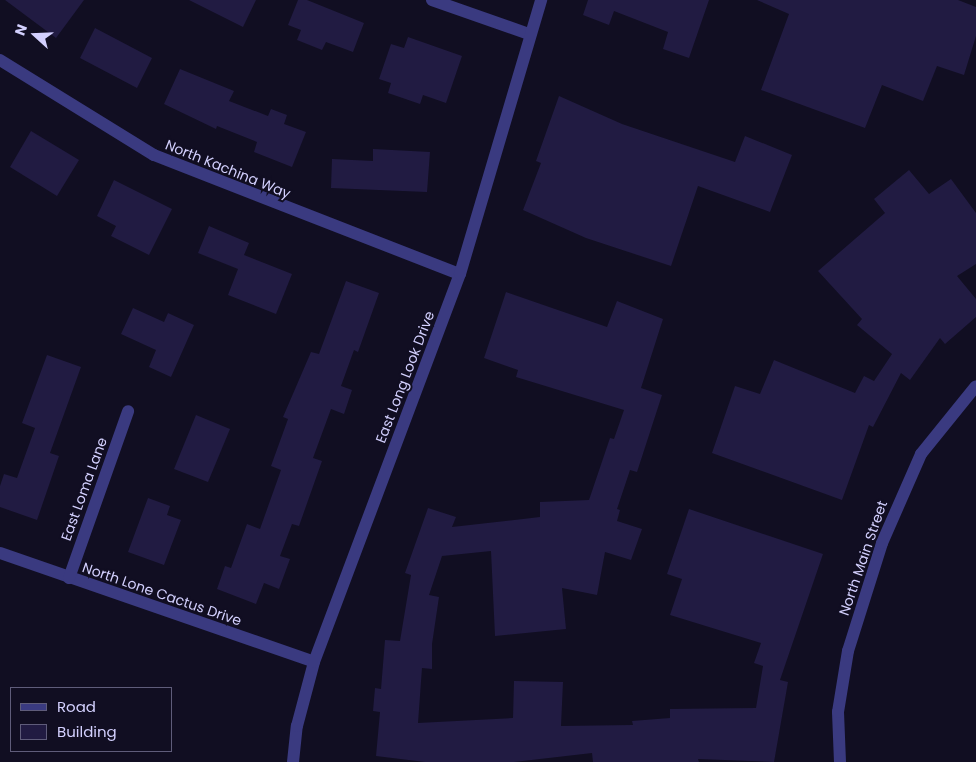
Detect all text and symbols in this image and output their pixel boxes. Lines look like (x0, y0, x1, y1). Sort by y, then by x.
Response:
north arrow (10, 10, 60, 60)
text: N (10, 22, 32, 38)
street label: North Kachina Way (163, 136, 293, 202)
street label: East Long Look Drive (372, 309, 438, 445)
street label: East Loma Lane (58, 435, 110, 543)
street label: North Main Street (835, 498, 891, 618)
street label: North Lone Cactus Drive (80, 559, 244, 629)
legend (10, 687, 172, 752)
text: Road (57, 696, 96, 717)
text: Building (57, 721, 117, 742)

